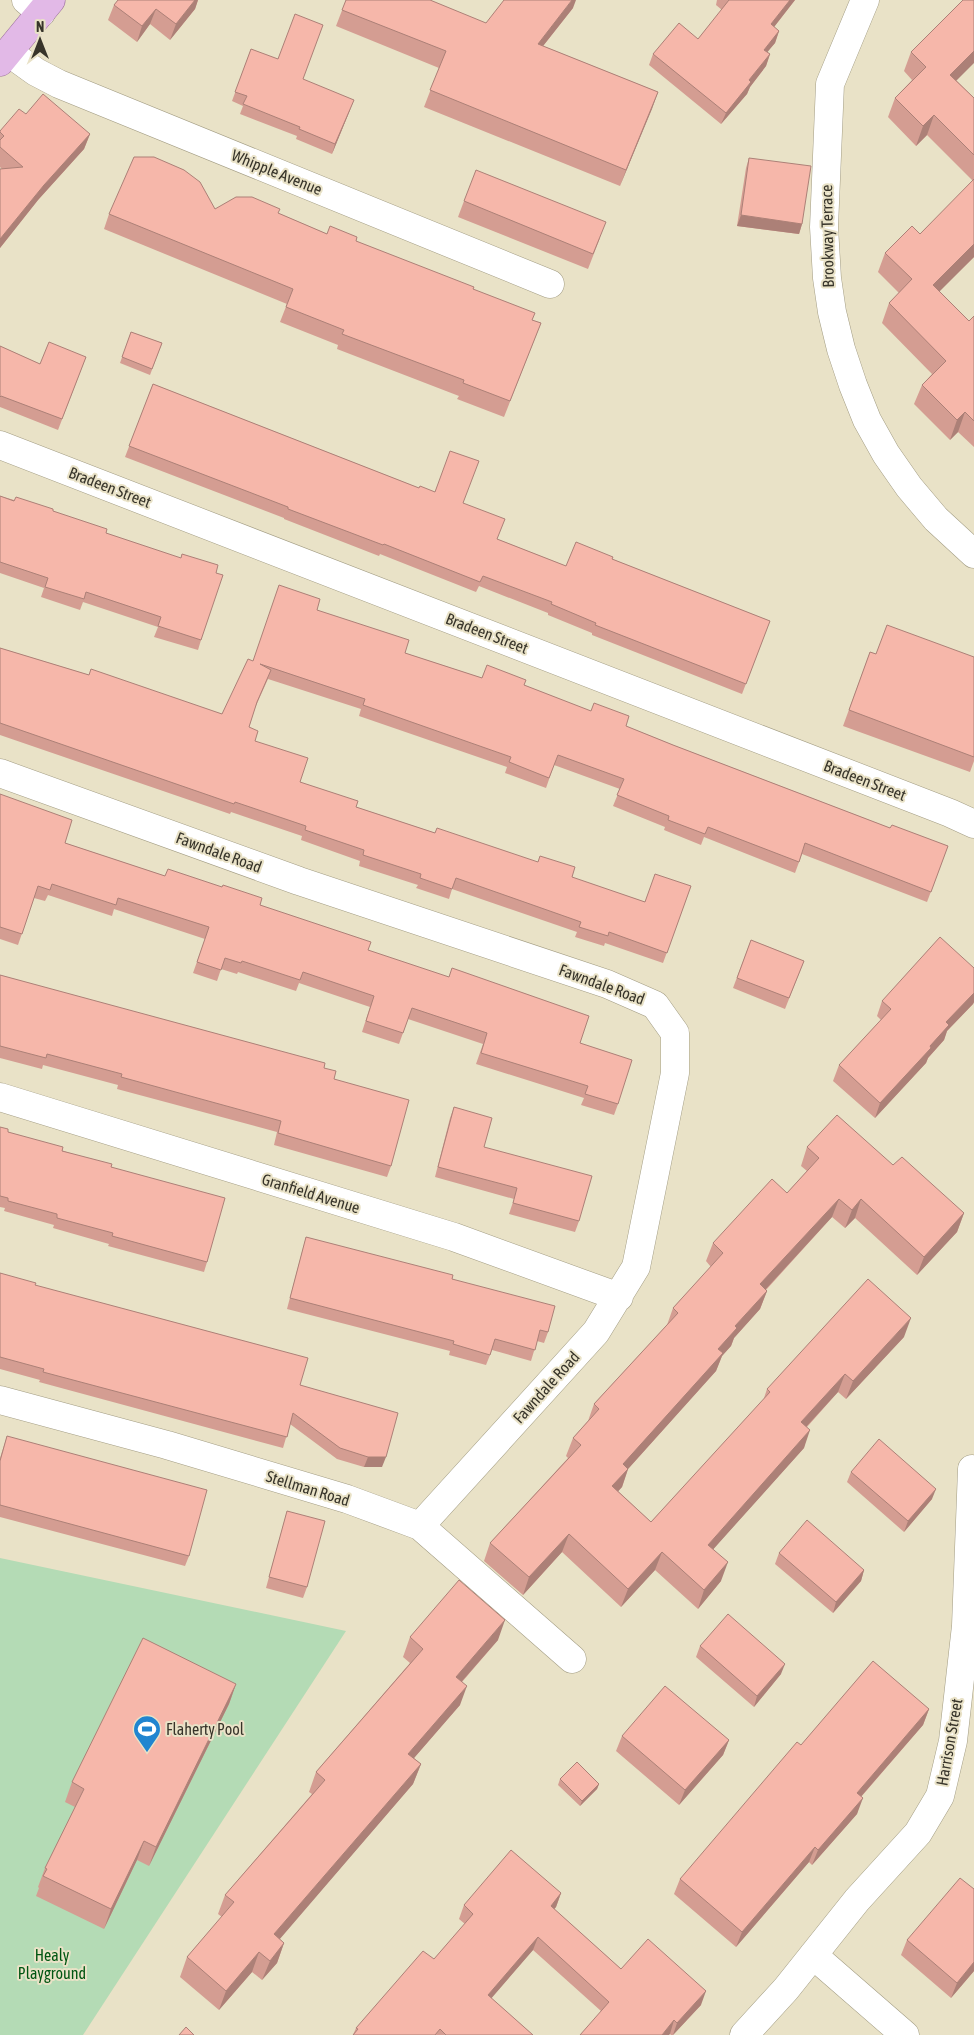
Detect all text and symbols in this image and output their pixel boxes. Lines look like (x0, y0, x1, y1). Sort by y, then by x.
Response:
north arrow (15, 15, 65, 65)
text: N (36, 19, 44, 35)
street label: Whipple Avenue (229, 146, 325, 199)
street label: Brookway Terrace (817, 184, 838, 288)
street label: Bradeen Street (66, 463, 154, 511)
street label: Bradeen Street (443, 609, 531, 657)
street label: Bradeen Street (821, 756, 909, 804)
street label: Fawndale Road (174, 828, 264, 876)
street label: Fawndale Road (557, 960, 647, 1008)
street label: Granfield Avenue (260, 1170, 362, 1216)
street label: Fawndale Road (509, 1348, 583, 1426)
street label: Stellman Road (264, 1467, 352, 1509)
street label: Harrison Street (932, 1697, 966, 1787)
sports icon: Flaherty Pool (132, 1714, 162, 1753)
place label: Flaherty Pool (166, 1720, 245, 1739)
park label: Healy Playground (18, 1946, 86, 1983)

